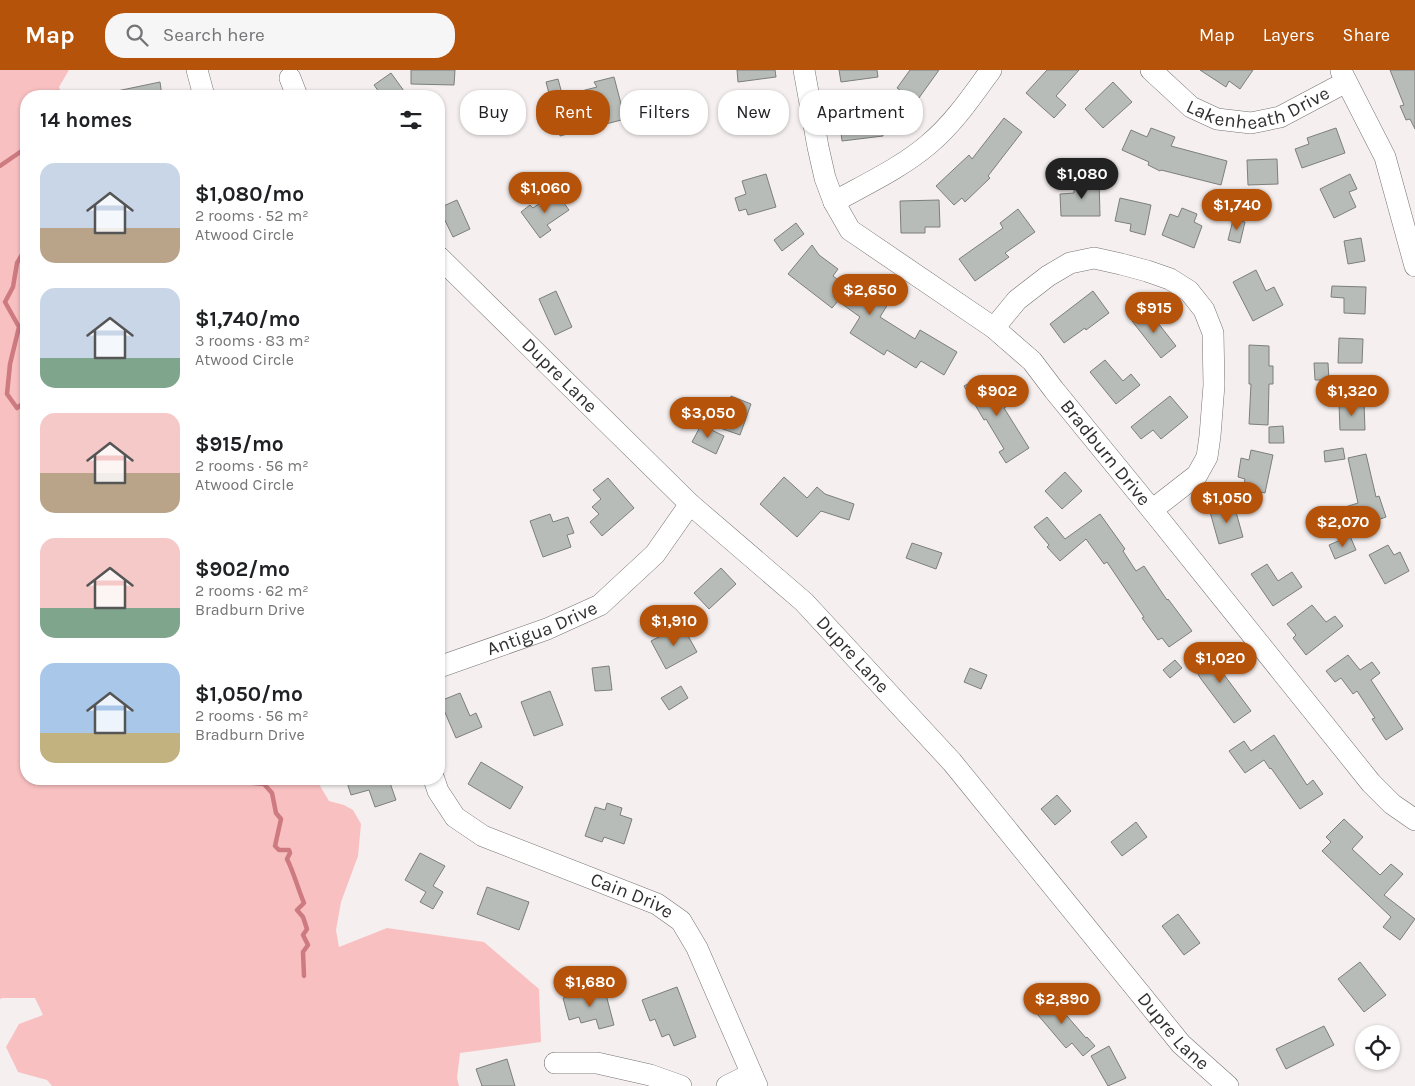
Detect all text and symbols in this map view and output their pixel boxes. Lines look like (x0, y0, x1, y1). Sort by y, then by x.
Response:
search box (105, 13, 455, 58)
text: Map (25, 21, 75, 49)
icon: search (123, 21, 151, 49)
text: Search here (163, 24, 265, 46)
text: Map (1199, 24, 1235, 46)
text: Layers (1263, 24, 1315, 46)
text: Share (1343, 24, 1390, 46)
street label: Lakenheath Drive (1183, 82, 1333, 135)
chip: Buy (460, 90, 526, 135)
chip: Rent (536, 90, 610, 135)
chip: Filters (620, 90, 708, 135)
chip: New (718, 90, 789, 135)
chip: Apartment (799, 90, 923, 135)
icon: filters (397, 106, 425, 134)
text: 14 homes (40, 108, 132, 132)
pin: $1,080 (1041, 158, 1123, 200)
text: $1,080 (1056, 164, 1108, 183)
pin: $1,060 (504, 172, 586, 214)
text: $1,060 (520, 178, 570, 197)
text: $1,080/mo (195, 182, 304, 206)
icon: home (80, 183, 140, 243)
pin: $1,740 (1196, 189, 1278, 231)
text: $1,740 (1213, 195, 1261, 214)
text: 2 rooms · 52 m² (195, 206, 309, 225)
text: Atwood Circle (195, 225, 294, 244)
pin: $2,650 (829, 274, 911, 316)
text: $2,650 (843, 280, 897, 299)
pin: $915 (1124, 292, 1184, 334)
text: $915 (1136, 298, 1172, 317)
text: $1,740/mo (195, 307, 300, 331)
icon: home (80, 308, 140, 368)
text: 3 rooms · 83 m² (195, 331, 310, 350)
street label: Dupre Lane (517, 334, 602, 417)
text: Atwood Circle (195, 350, 294, 369)
pin: $902 (967, 374, 1027, 417)
pin: $1,320 (1311, 374, 1393, 417)
text: $902 (977, 381, 1017, 400)
text: $1,320 (1327, 381, 1377, 400)
street label: Bradburn Drive (1056, 395, 1155, 510)
pin: $3,050 (667, 396, 749, 439)
text: $3,050 (681, 403, 735, 422)
text: $915/mo (195, 432, 284, 456)
icon: home (80, 433, 140, 493)
text: 2 rooms · 56 m² (195, 456, 309, 475)
text: Atwood Circle (195, 475, 294, 494)
pin: $1,050 (1186, 482, 1268, 524)
text: $1,050 (1202, 488, 1252, 507)
pin: $2,070 (1302, 506, 1384, 548)
text: $2,070 (1317, 512, 1369, 531)
text: $902/mo (195, 557, 290, 581)
icon: home (80, 558, 140, 618)
text: 2 rooms · 62 m² (195, 581, 309, 600)
street label: Antigua Drive (484, 597, 601, 660)
text: Bradburn Drive (195, 600, 305, 619)
pin: $1,910 (633, 604, 715, 647)
text: $1,910 (651, 611, 697, 630)
street label: Dupre Lane (812, 611, 894, 698)
pin: $1,020 (1179, 642, 1261, 684)
text: $1,020 (1195, 648, 1245, 667)
text: $1,050/mo (195, 682, 303, 706)
icon: home (80, 683, 140, 743)
text: 2 rooms · 56 m² (195, 706, 309, 725)
text: Bradburn Drive (195, 725, 305, 744)
street label: Cain Drive (587, 868, 678, 923)
pin: $1,680 (549, 966, 631, 1008)
text: $1,680 (565, 972, 615, 991)
pin: $2,890 (1021, 982, 1103, 1025)
street label: Dupre Lane (1133, 988, 1213, 1075)
text: $2,890 (1035, 989, 1089, 1008)
map controls (1355, 1025, 1400, 1070)
button: locate (1355, 1025, 1400, 1070)

